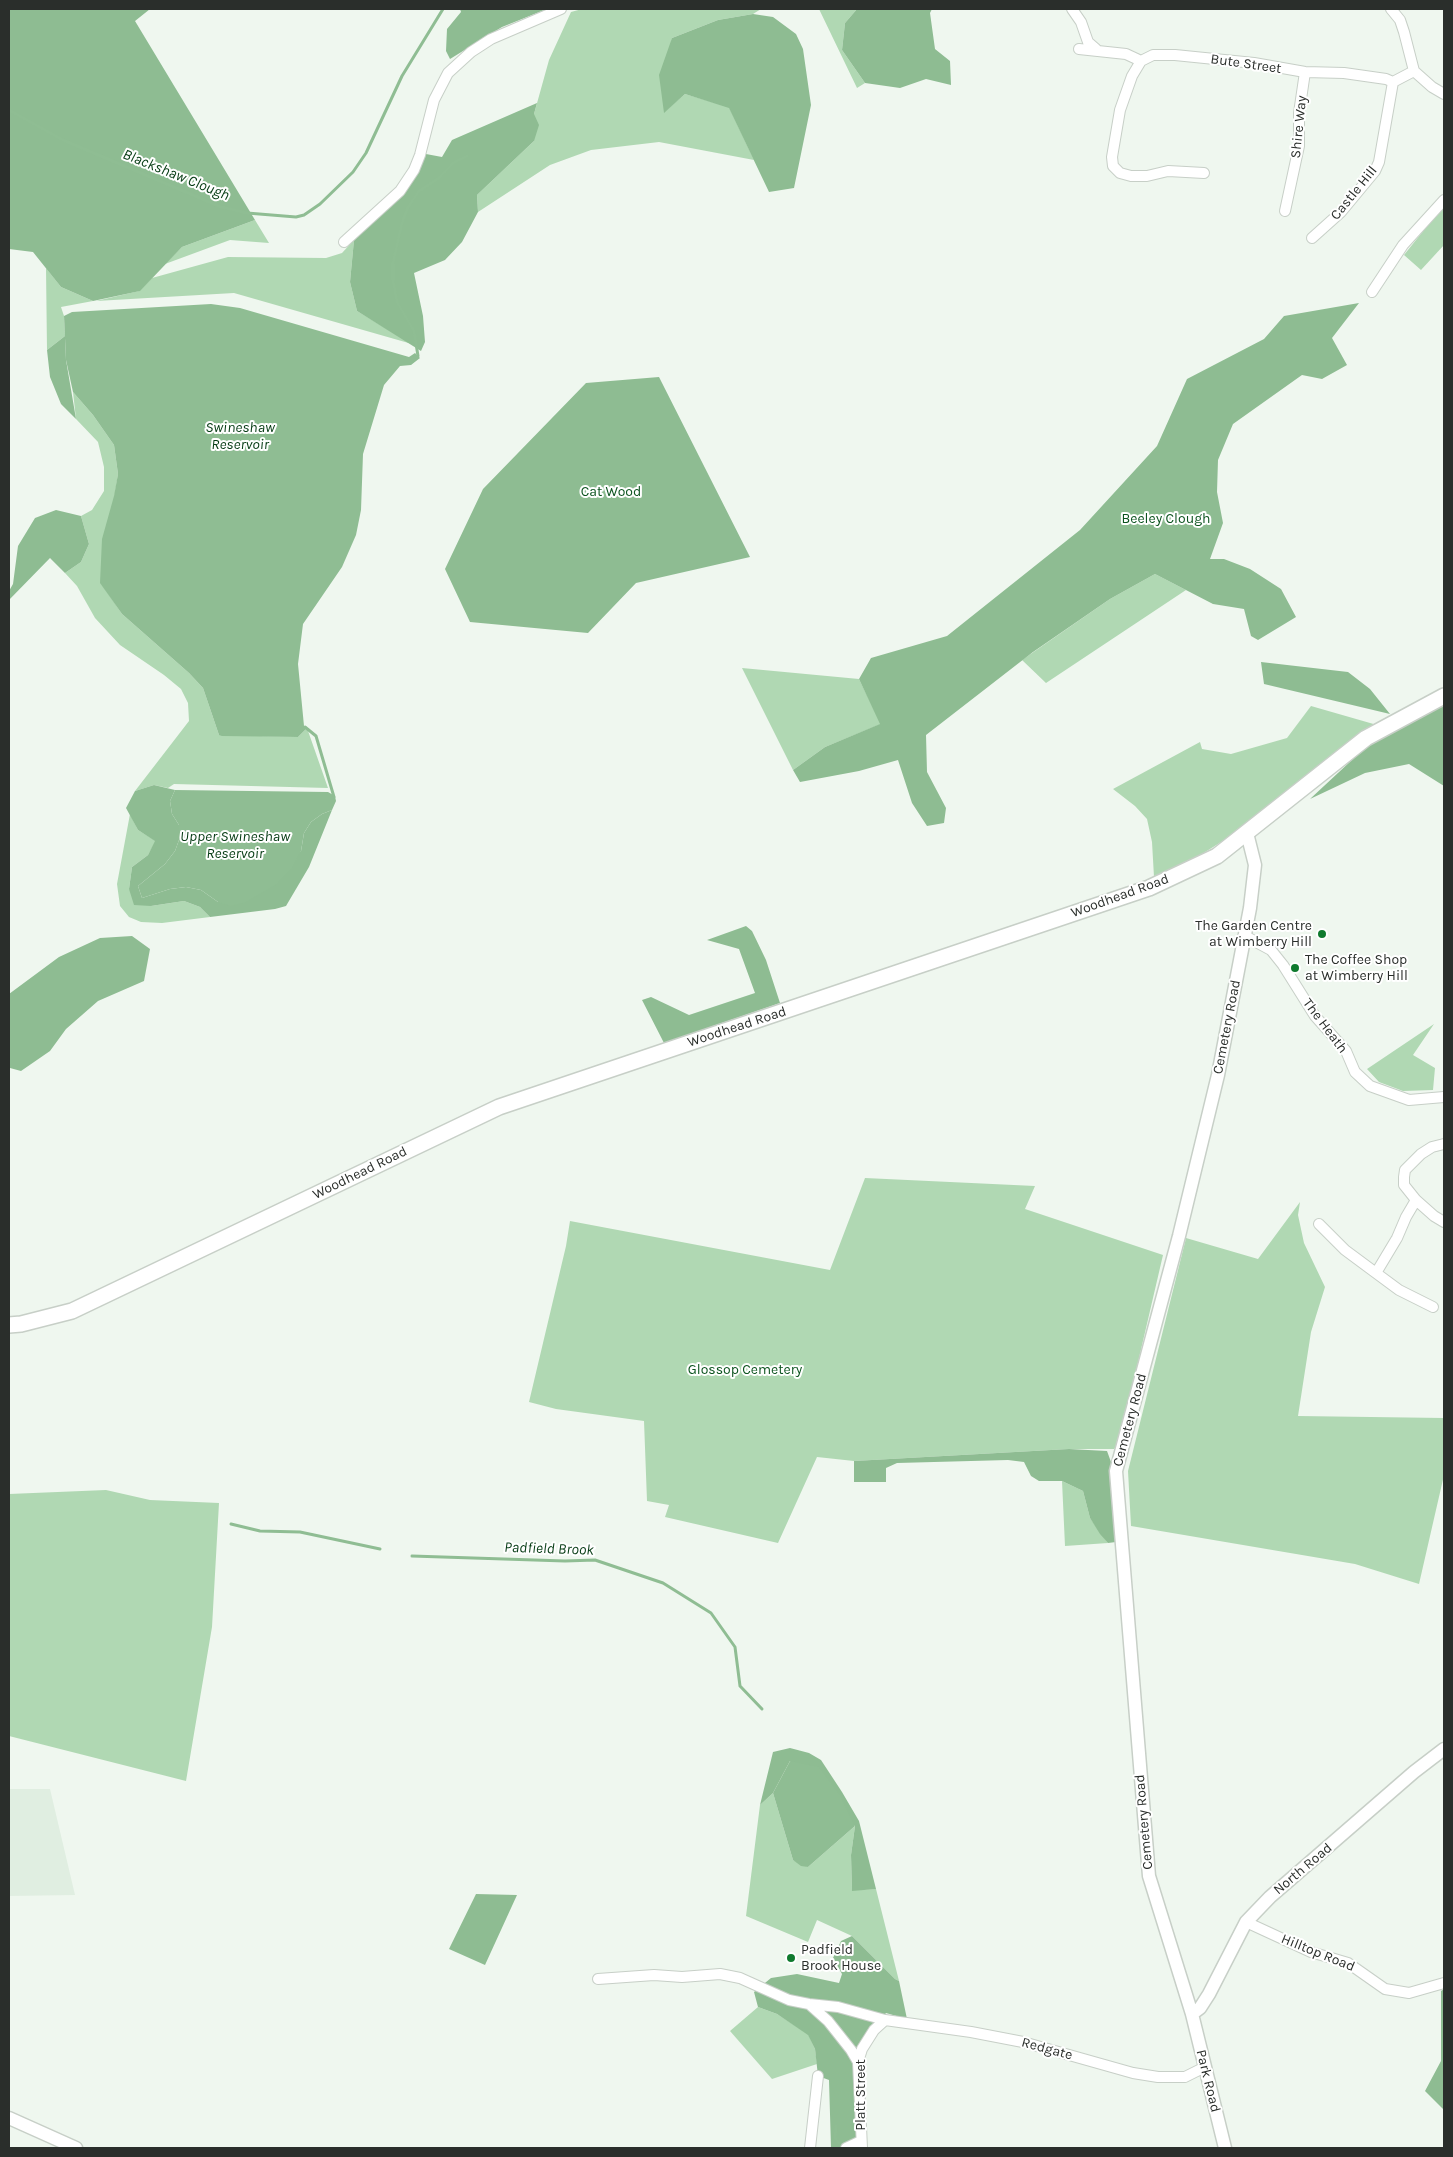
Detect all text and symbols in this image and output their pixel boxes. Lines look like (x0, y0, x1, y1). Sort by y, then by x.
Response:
street label: Bute Street (1209, 51, 1283, 77)
street label: Shire Way (1287, 95, 1311, 159)
water label: Blackshaw Clough (120, 145, 232, 205)
street label: Castle Hill (1327, 163, 1381, 223)
water label: Swineshaw Reservoir (205, 419, 275, 454)
park label: Cat Wood (581, 484, 641, 500)
park label: Beeley Clough (1121, 511, 1211, 527)
water label: Upper Swineshaw Reservoir (180, 828, 290, 863)
street label: Woodhead Road (1069, 871, 1171, 921)
place label: The Garden Centre at Wimberry Hill (1195, 918, 1312, 950)
marker: The Garden Centre at Wimberry Hill (1316, 928, 1328, 940)
place label: The Coffee Shop at Wimberry Hill (1305, 952, 1408, 984)
marker: The Coffee Shop at Wimberry Hill (1289, 962, 1301, 974)
street label: Cemetery Road (1210, 978, 1244, 1076)
street label: The Heath (1299, 995, 1351, 1057)
street label: Woodhead Road (685, 1003, 789, 1051)
street label: Woodhead Road (310, 1143, 410, 1203)
park label: Glossop Cemetery (688, 1362, 802, 1378)
street label: Cemetery Road (1110, 1372, 1150, 1468)
water label: Padfield Brook (504, 1538, 594, 1560)
street label: Cemetery Road (1131, 1774, 1157, 1870)
street label: North Road (1270, 1840, 1336, 1898)
street label: Hilltop Road (1279, 1931, 1357, 1975)
place label: Padfield Brook House (801, 1942, 881, 1974)
marker: Padfield Brook House (785, 1952, 797, 1964)
street label: Redgate (1020, 2034, 1074, 2064)
street label: Park Road (1192, 2048, 1224, 2114)
street label: Platt Street (853, 2059, 869, 2131)

